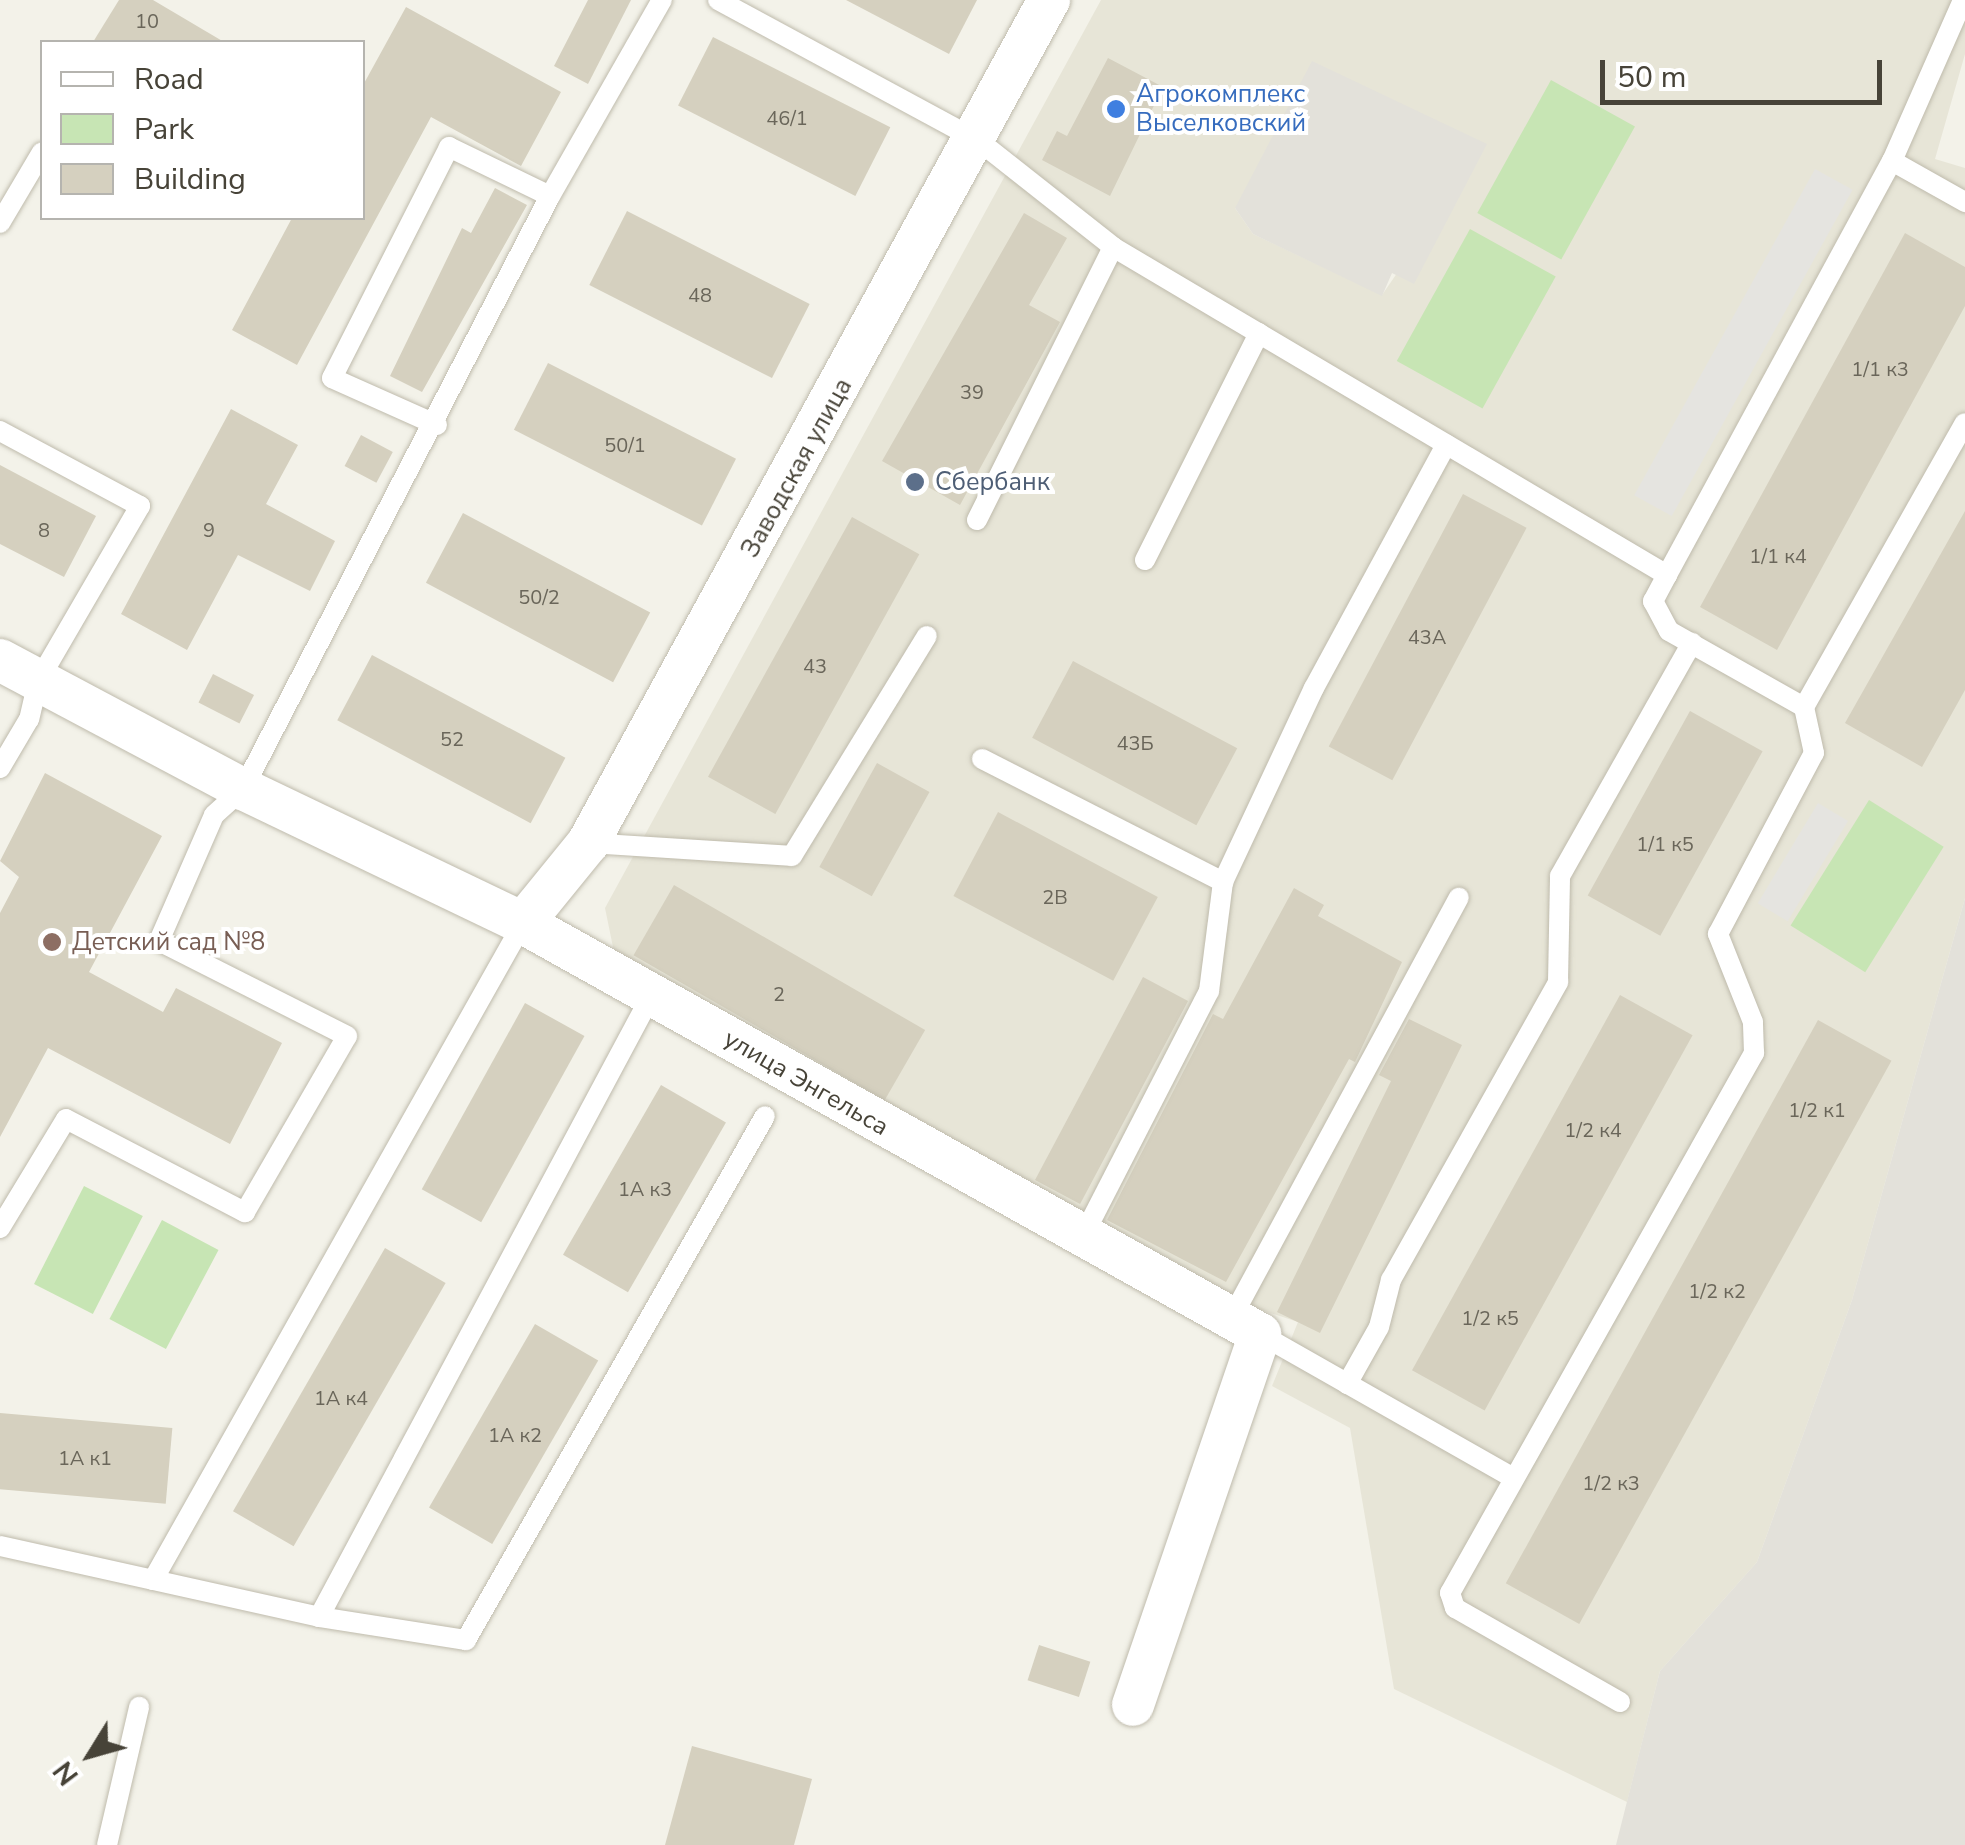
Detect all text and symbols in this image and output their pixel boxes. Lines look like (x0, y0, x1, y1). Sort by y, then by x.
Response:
house number: 10 (135, 9, 159, 33)
legend (40, 40, 365, 220)
scale bar (1605, 40, 1888, 102)
text: 50 m (1617, 57, 1686, 98)
text: Road (134, 59, 204, 100)
place label: Агрокомплекс Выселковский (1136, 80, 1306, 139)
marker: Агрокомплекс Выселковский (1105, 98, 1127, 120)
house number: 46/1 (766, 106, 808, 130)
text: Park (134, 109, 194, 150)
text: Building (134, 159, 246, 200)
house number: 48 (688, 283, 712, 307)
house number: 1/1 к3 (1851, 357, 1909, 381)
street label: Заводская улица (735, 373, 859, 563)
house number: 39 (960, 380, 984, 404)
house number: 50/1 (604, 433, 646, 457)
place label: Сбербанк (935, 467, 1050, 497)
marker: Сбербанк (904, 471, 926, 493)
house number: 8 (38, 518, 50, 542)
house number: 9 (203, 518, 215, 542)
house number: 1/1 к4 (1749, 544, 1807, 568)
house number: 50/2 (518, 585, 560, 609)
house number: 43А (1408, 625, 1446, 649)
house number: 43 (803, 654, 827, 678)
house number: 52 (440, 727, 464, 751)
house number: 43Б (1116, 731, 1154, 755)
house number: 1/1 к5 (1636, 832, 1694, 856)
house number: 2В (1042, 885, 1068, 909)
place label: Детский сад №8 (72, 927, 265, 957)
marker: Детский сад №8 (41, 931, 63, 953)
house number: 2 (773, 982, 785, 1006)
street label: улица Энгельса (718, 1024, 894, 1142)
house number: 1/2 к1 (1788, 1098, 1846, 1122)
house number: 1/2 к4 (1564, 1118, 1622, 1142)
house number: 1А к3 (618, 1177, 672, 1201)
house number: 1/2 к2 (1688, 1279, 1746, 1303)
house number: 1/2 к5 (1461, 1306, 1519, 1330)
house number: 1А к4 (314, 1386, 368, 1410)
house number: 1А к2 (488, 1423, 542, 1447)
house number: 1А к1 (58, 1446, 112, 1470)
house number: 1/2 к3 (1582, 1471, 1640, 1495)
north arrow (40, 1705, 140, 1805)
text: N (45, 1753, 88, 1793)

